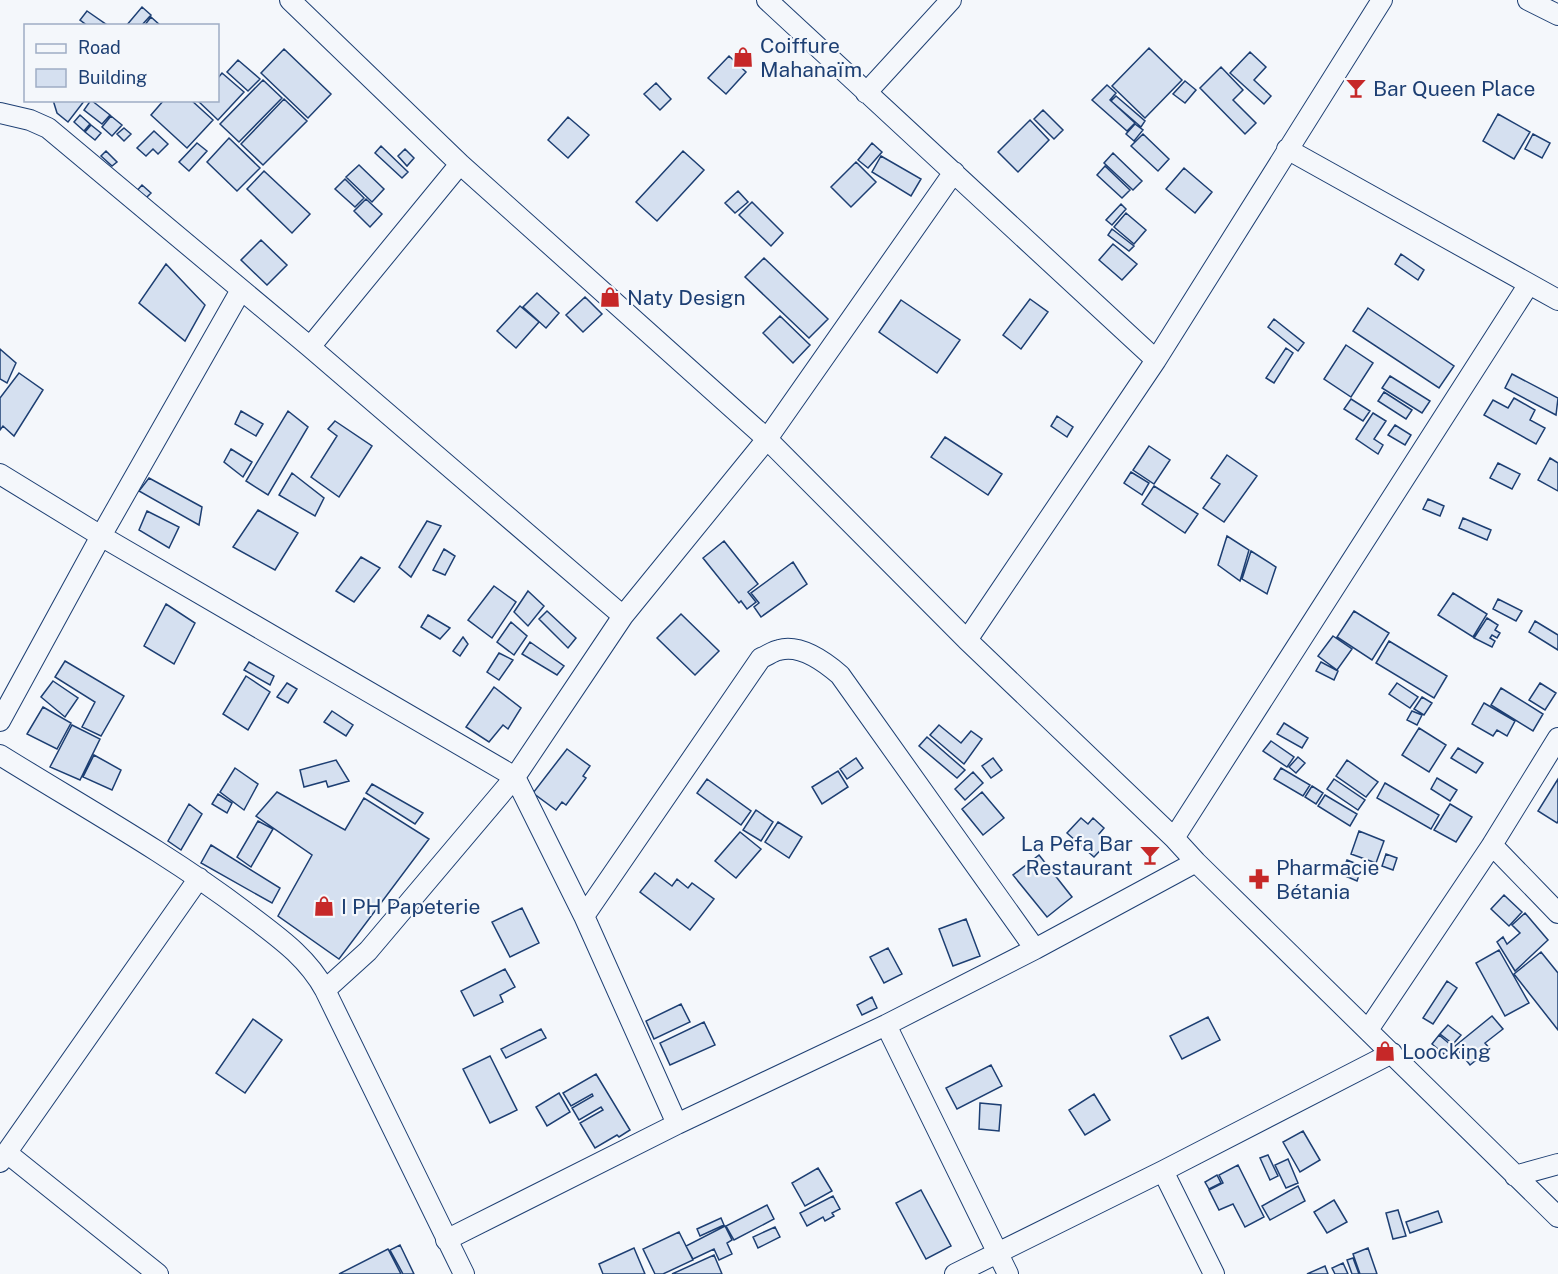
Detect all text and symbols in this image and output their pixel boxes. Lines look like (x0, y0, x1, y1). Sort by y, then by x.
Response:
legend (24, 24, 219, 102)
place label: Coiffure Mahanaïm (760, 33, 862, 82)
text: Road (78, 37, 121, 58)
shop icon: Coiffure Mahanaïm (731, 45, 755, 69)
text: Building (78, 67, 147, 88)
bar icon: Bar Queen Place (1344, 76, 1368, 100)
place label: Bar Queen Place (1373, 76, 1535, 101)
shop icon: Naty Design (598, 285, 622, 309)
place label: Naty Design (627, 285, 746, 310)
place label: La Pefa Bar Restaurant (1021, 831, 1133, 880)
bar icon: La Pefa Bar Restaurant (1138, 843, 1162, 867)
place label: Pharmacie Bétania (1276, 855, 1379, 904)
pharmacy icon: Pharmacie Bétania (1247, 867, 1271, 891)
shop icon: I PH Papeterie (312, 894, 336, 918)
place label: I PH Papeterie (341, 894, 480, 919)
shop icon: Loocking (1373, 1039, 1397, 1063)
place label: Loocking (1402, 1039, 1491, 1064)

